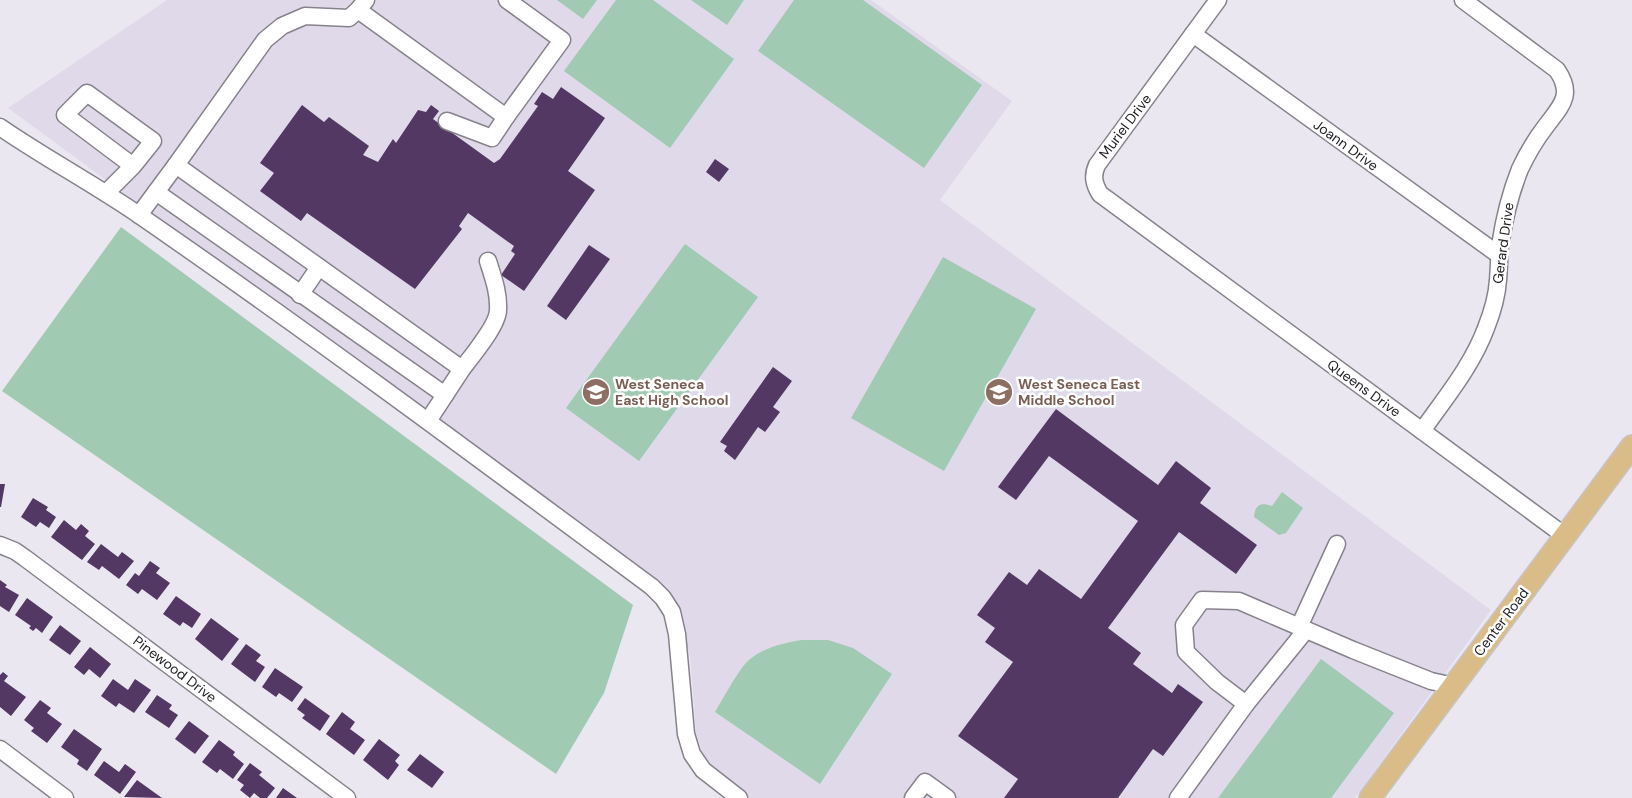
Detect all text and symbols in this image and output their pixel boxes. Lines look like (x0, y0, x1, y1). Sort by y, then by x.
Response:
street label: Muriel Drive (1095, 90, 1155, 162)
street label: Joann Drive (1310, 115, 1382, 175)
street label: Gerard Drive (1488, 201, 1518, 285)
street label: Queens Drive (1324, 355, 1404, 421)
place label: West Seneca East High School (615, 375, 729, 409)
place label: West Seneca East Middle School (1018, 375, 1140, 409)
school or university icon: West Seneca East High School (581, 377, 611, 407)
school or university icon: West Seneca East Middle School (984, 377, 1014, 407)
street label: Center Road (1470, 584, 1532, 660)
street label: Pinewood Drive (130, 632, 220, 706)

